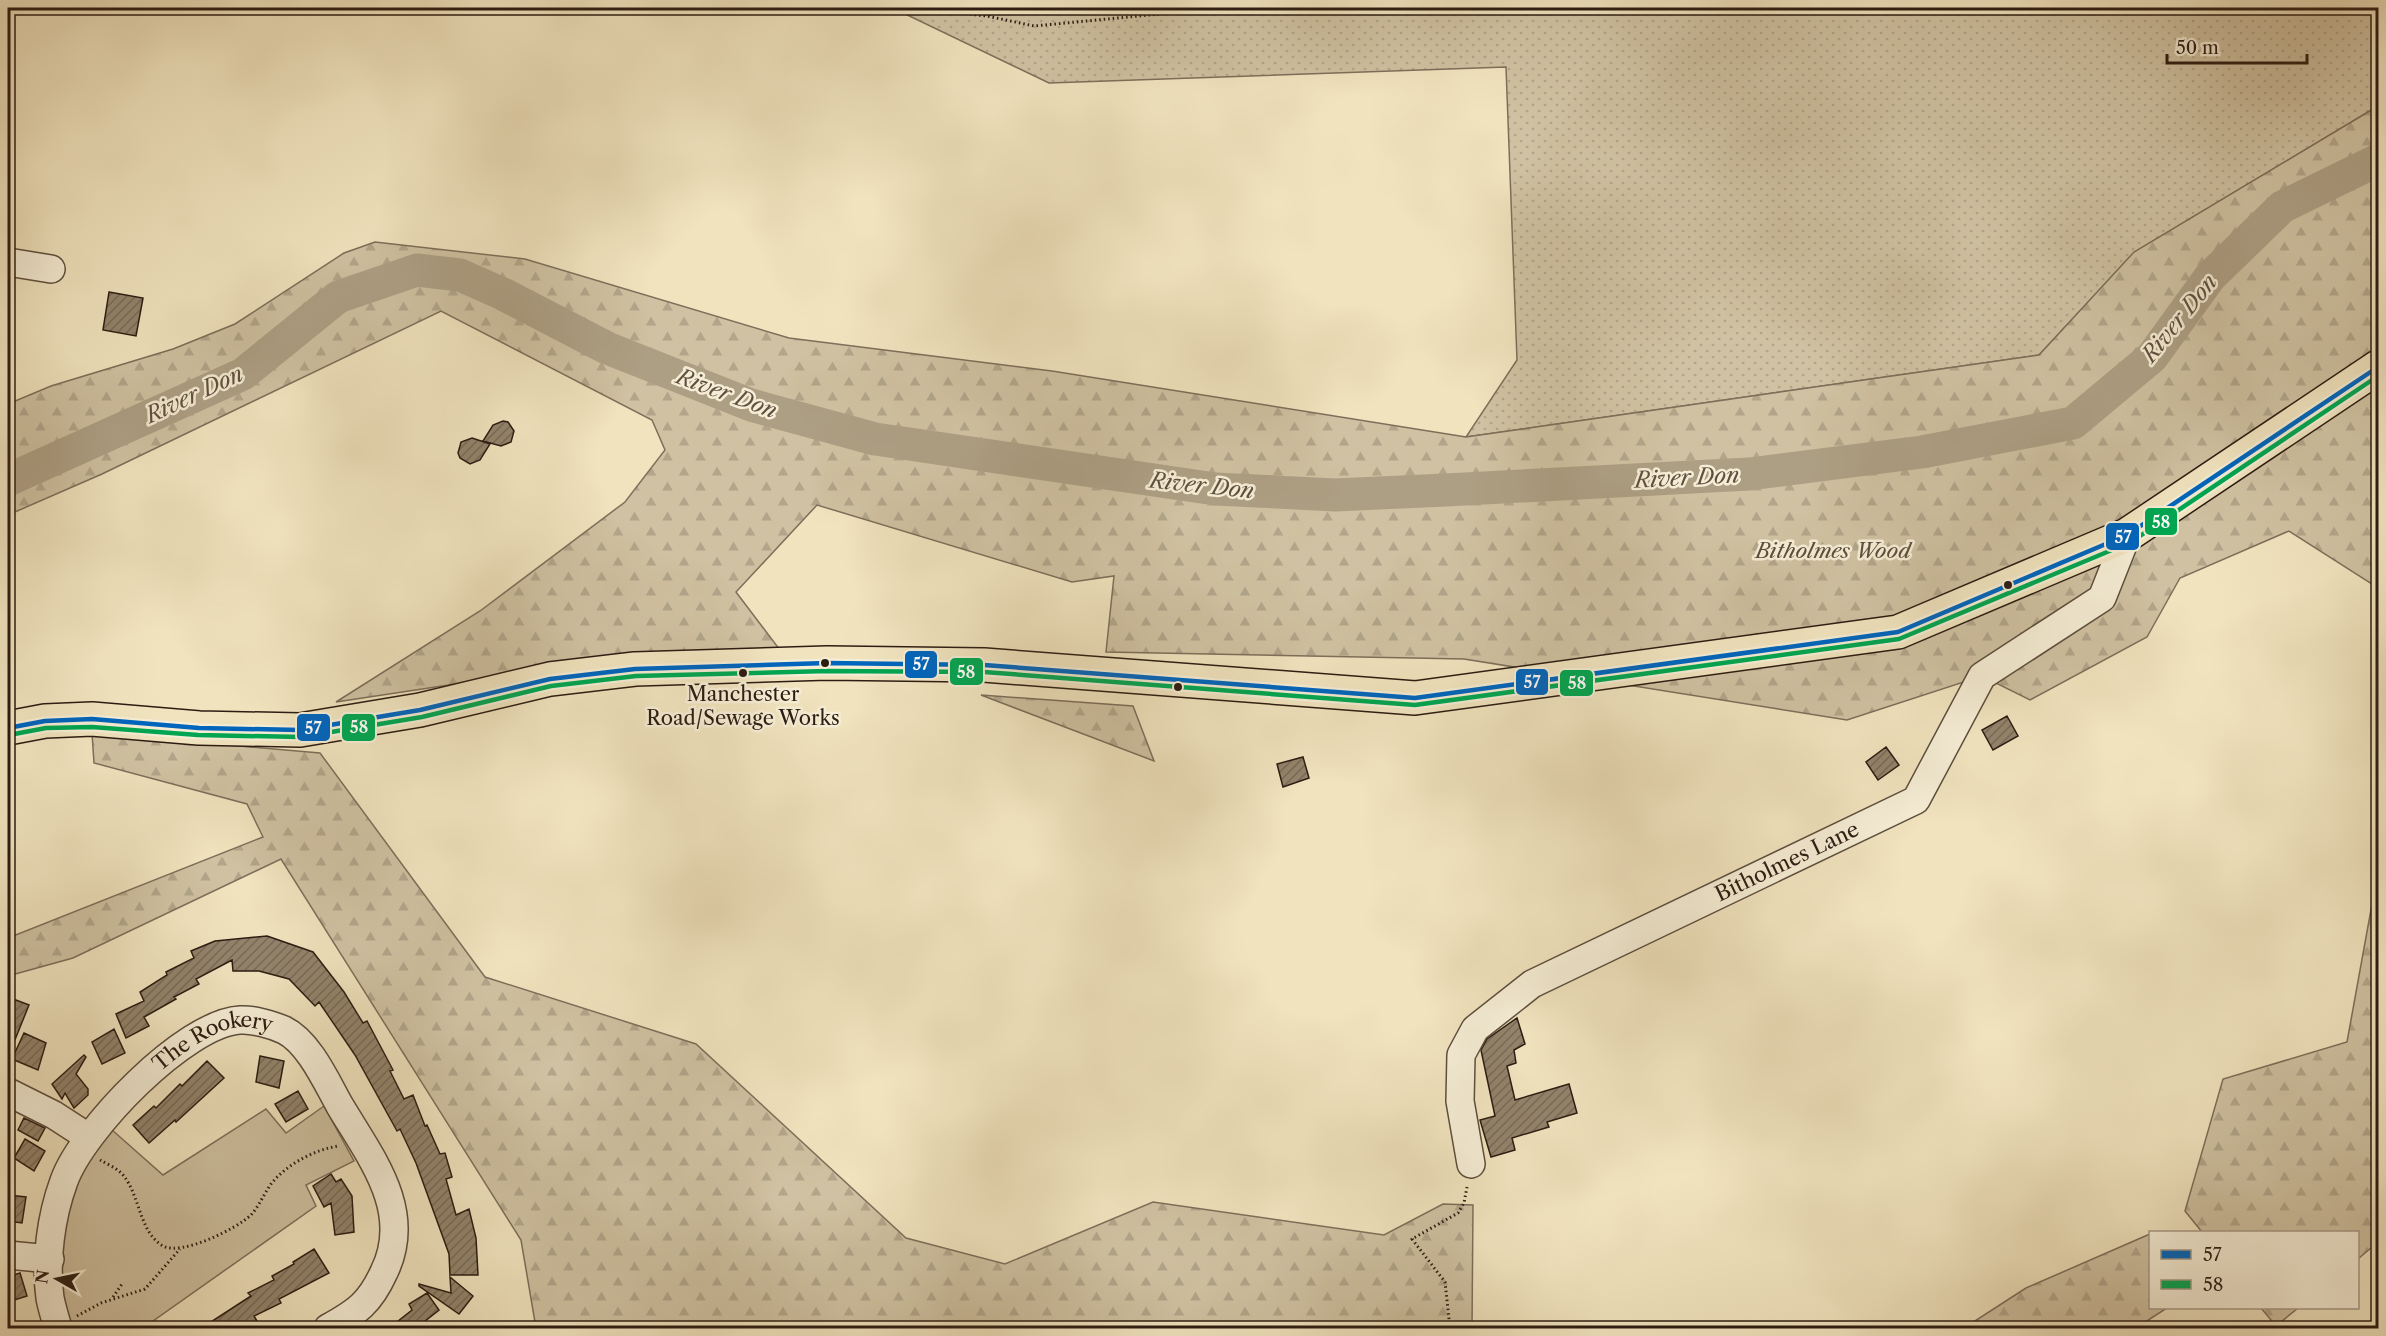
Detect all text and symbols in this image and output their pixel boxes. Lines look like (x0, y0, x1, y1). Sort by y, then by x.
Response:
scale bar (2167, 27, 2306, 65)
text: 50 m (2176, 37, 2219, 59)
water label: River Don (2135, 269, 2223, 369)
water label: River Don (139, 360, 247, 430)
water label: River Don (671, 362, 781, 424)
water label: River Don (1632, 461, 1740, 494)
water label: River Don (1146, 466, 1255, 504)
line badge: 58 (2144, 507, 2178, 536)
text: 58 (2152, 512, 2170, 532)
line badge: 57 (2105, 522, 2140, 551)
text: 57 (2114, 527, 2132, 547)
park label: Bitholmes Wood (1753, 538, 1913, 563)
unlabelled marker (2002, 579, 2014, 591)
line badge: 57 (904, 650, 938, 679)
text: 57 (912, 654, 930, 674)
unlabelled marker (819, 657, 831, 669)
line badge: 58 (949, 657, 984, 686)
text: 58 (957, 662, 975, 682)
marker: Manchester Road/Sewage Works (737, 667, 749, 679)
line badge: 57 (1515, 668, 1549, 696)
line badge: 58 (1559, 669, 1594, 697)
text: 57 (1523, 672, 1541, 692)
text: 58 (1568, 673, 1586, 693)
unlabelled marker (1172, 681, 1184, 693)
place label: Manchester Road/Sewage Works (646, 682, 840, 730)
line badge: 57 (296, 713, 331, 742)
line badge: 58 (341, 713, 376, 742)
text: 58 (350, 717, 368, 737)
text: 57 (304, 718, 322, 738)
street label: Bitholmes Lane (1711, 816, 1863, 906)
street label: The Rookery (147, 1007, 276, 1076)
legend (2149, 1231, 2359, 1309)
text: 57 (2203, 1244, 2222, 1266)
north arrow (27, 1249, 87, 1309)
text: N (31, 1268, 53, 1285)
text: 58 (2203, 1274, 2223, 1296)

